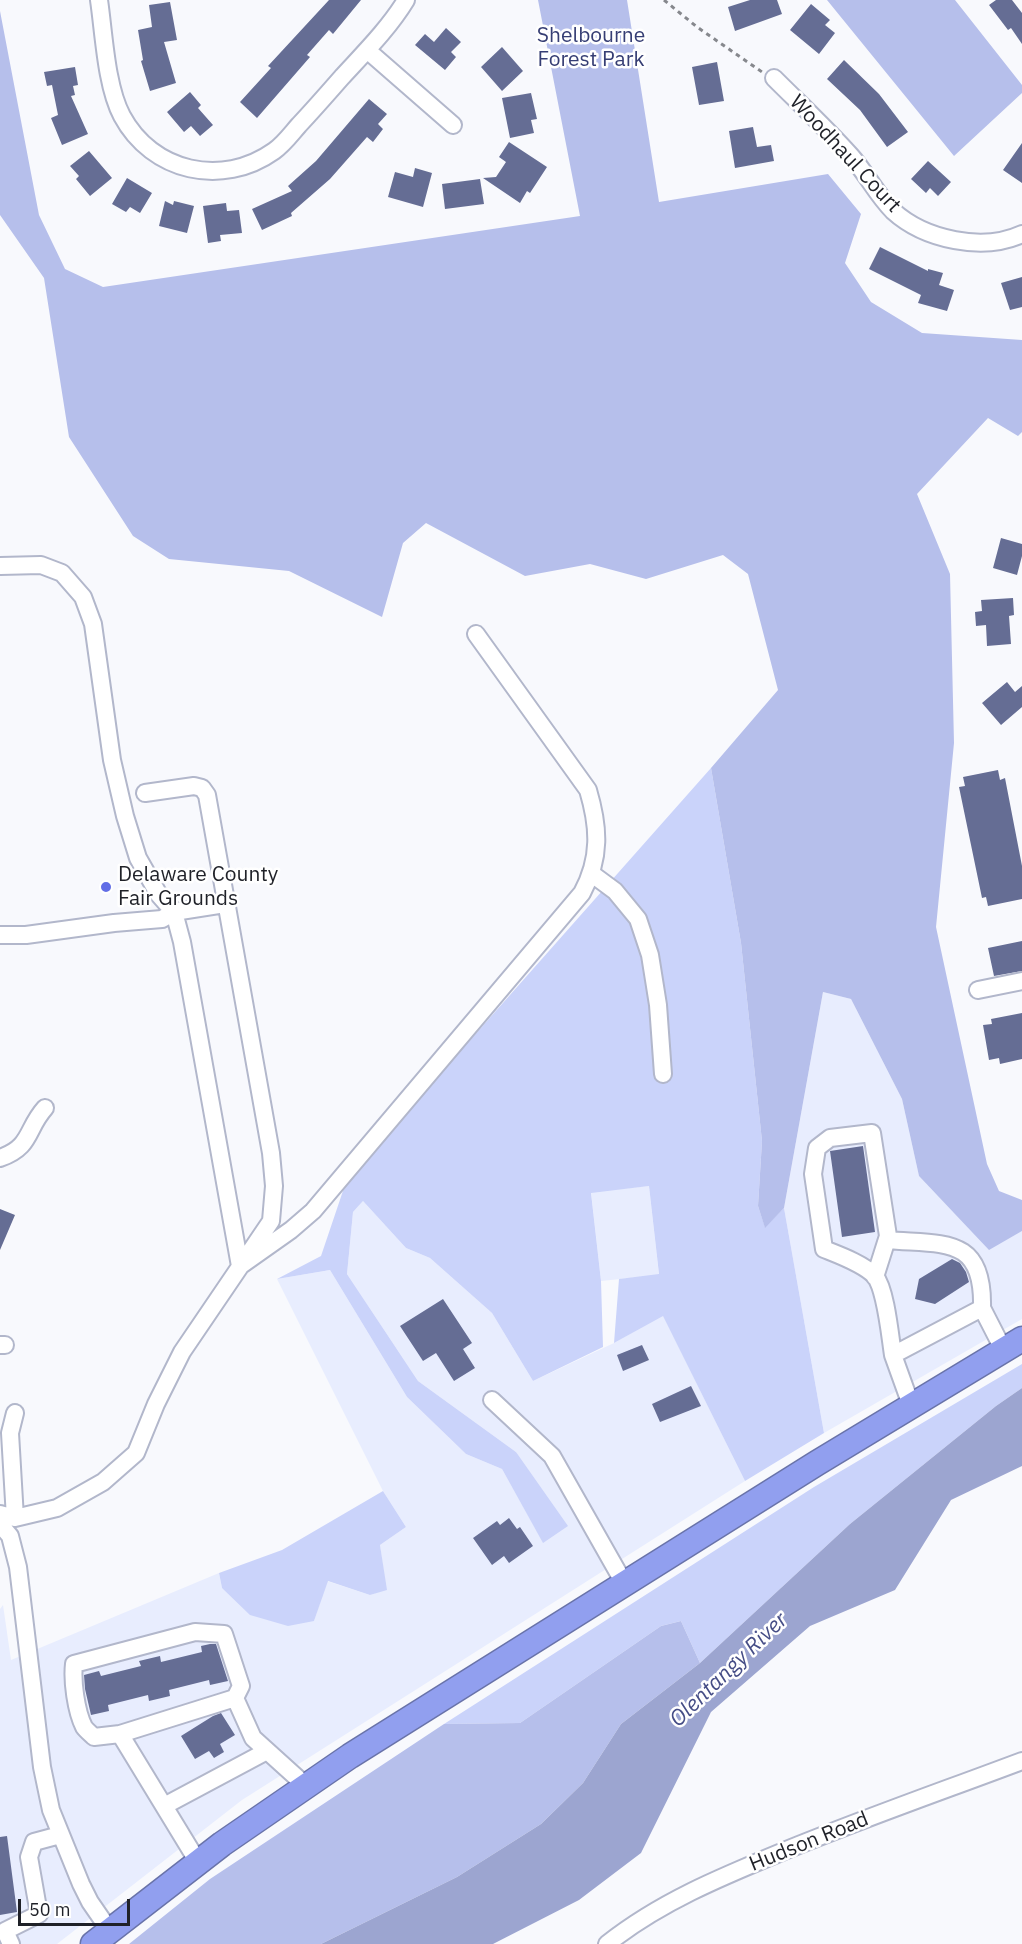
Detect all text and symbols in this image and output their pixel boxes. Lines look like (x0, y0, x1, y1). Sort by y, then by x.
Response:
park label: Shelbourne Forest Park (537, 23, 645, 73)
street label: Woodhaul Court (784, 90, 906, 218)
place label: Delaware County Fair Grounds (118, 862, 278, 912)
marker: Delaware County Fair Grounds (99, 880, 113, 894)
water label: Olentangy River (665, 1607, 793, 1733)
street label: Hudson Road (746, 1807, 872, 1877)
scale bar (21, 1887, 134, 1925)
text: 50 m (29, 1898, 71, 1921)

